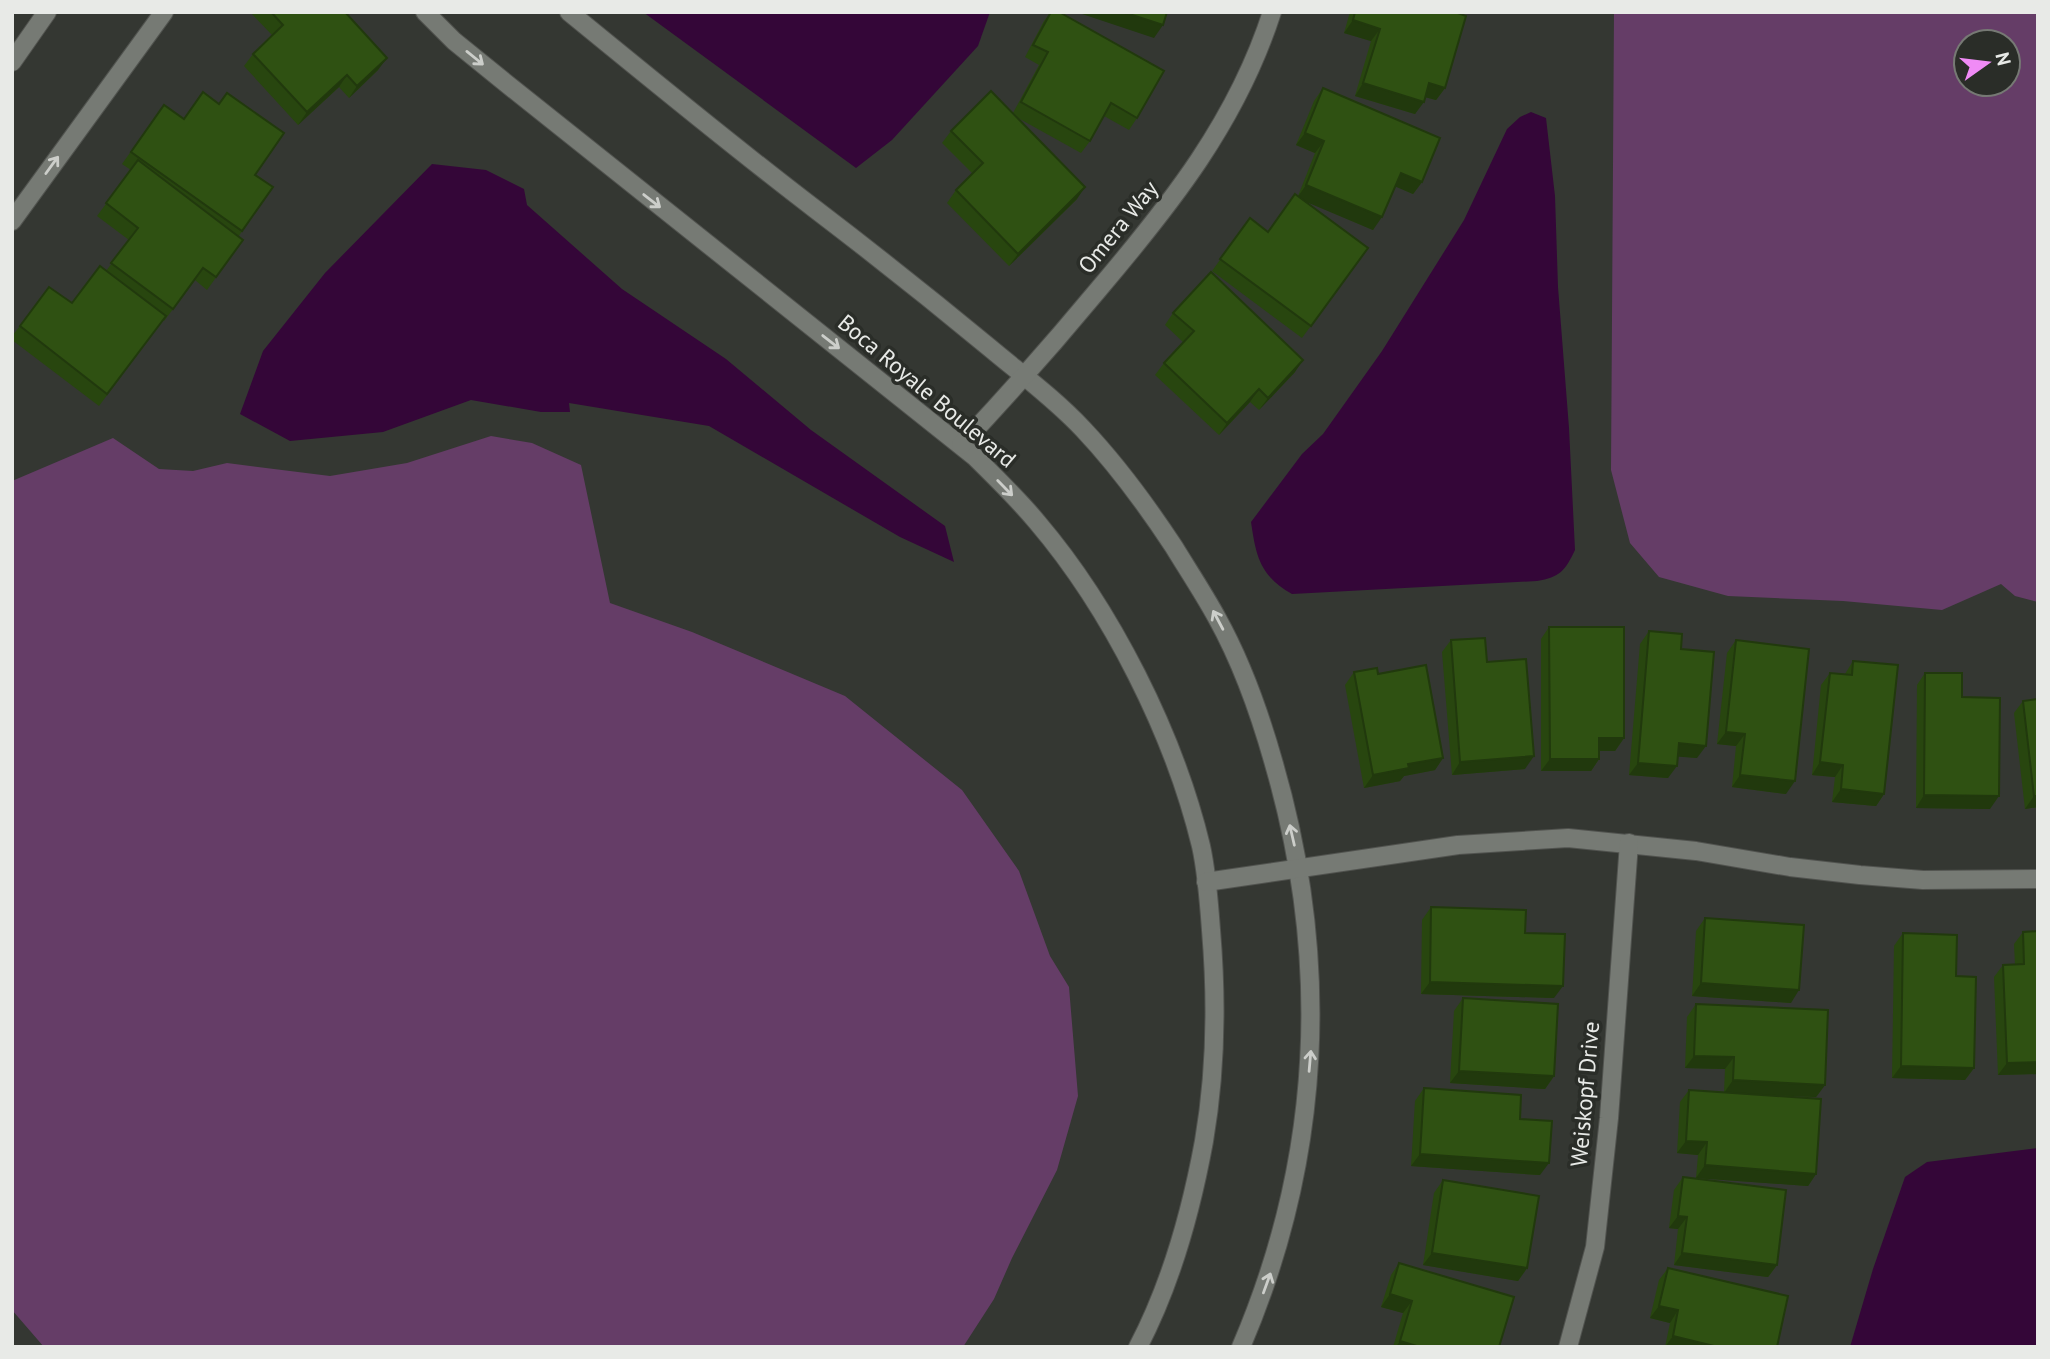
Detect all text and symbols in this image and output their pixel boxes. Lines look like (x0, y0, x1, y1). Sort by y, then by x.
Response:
north arrow (1952, 28, 2022, 98)
text: N (1990, 50, 2017, 68)
one-way arrow (466, 51, 484, 66)
one-way arrow (45, 156, 59, 175)
street label: Omera Way (1071, 174, 1164, 279)
one-way arrow (643, 194, 661, 209)
street label: Boca Royale Boulevard (832, 308, 1022, 474)
one-way arrow (821, 335, 839, 350)
one-way arrow (997, 479, 1014, 496)
one-way arrow (1211, 611, 1225, 631)
one-way arrow (1285, 824, 1298, 847)
street label: Weiskopf Drive (1564, 1020, 1605, 1168)
one-way arrow (1304, 1050, 1317, 1073)
one-way arrow (1262, 1273, 1274, 1295)

